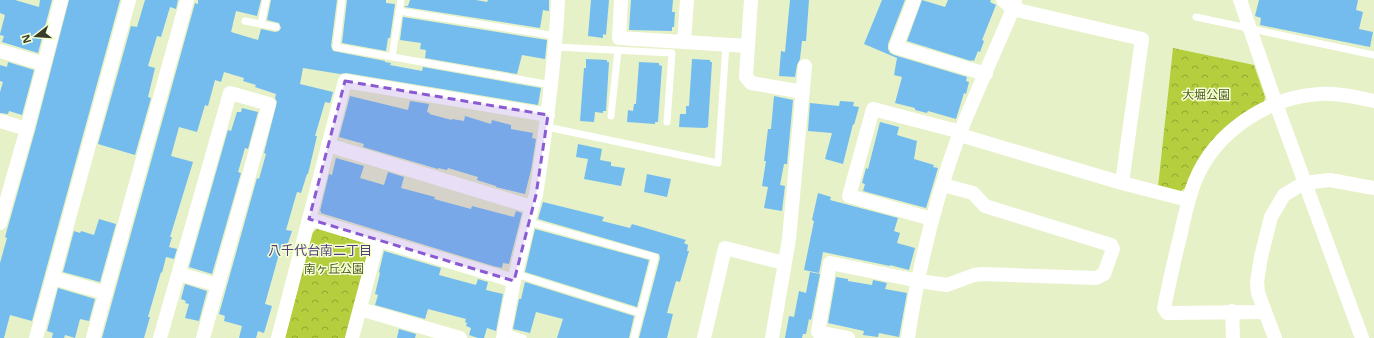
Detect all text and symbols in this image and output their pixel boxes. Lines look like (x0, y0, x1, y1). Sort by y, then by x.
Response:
north arrow (16, 16, 56, 56)
text: N (17, 33, 34, 46)
park label: 大堀公園 (1182, 86, 1230, 103)
district label: 八千代台南二丁目 (268, 241, 372, 259)
park label: 南ヶ丘公園 (304, 260, 364, 277)

